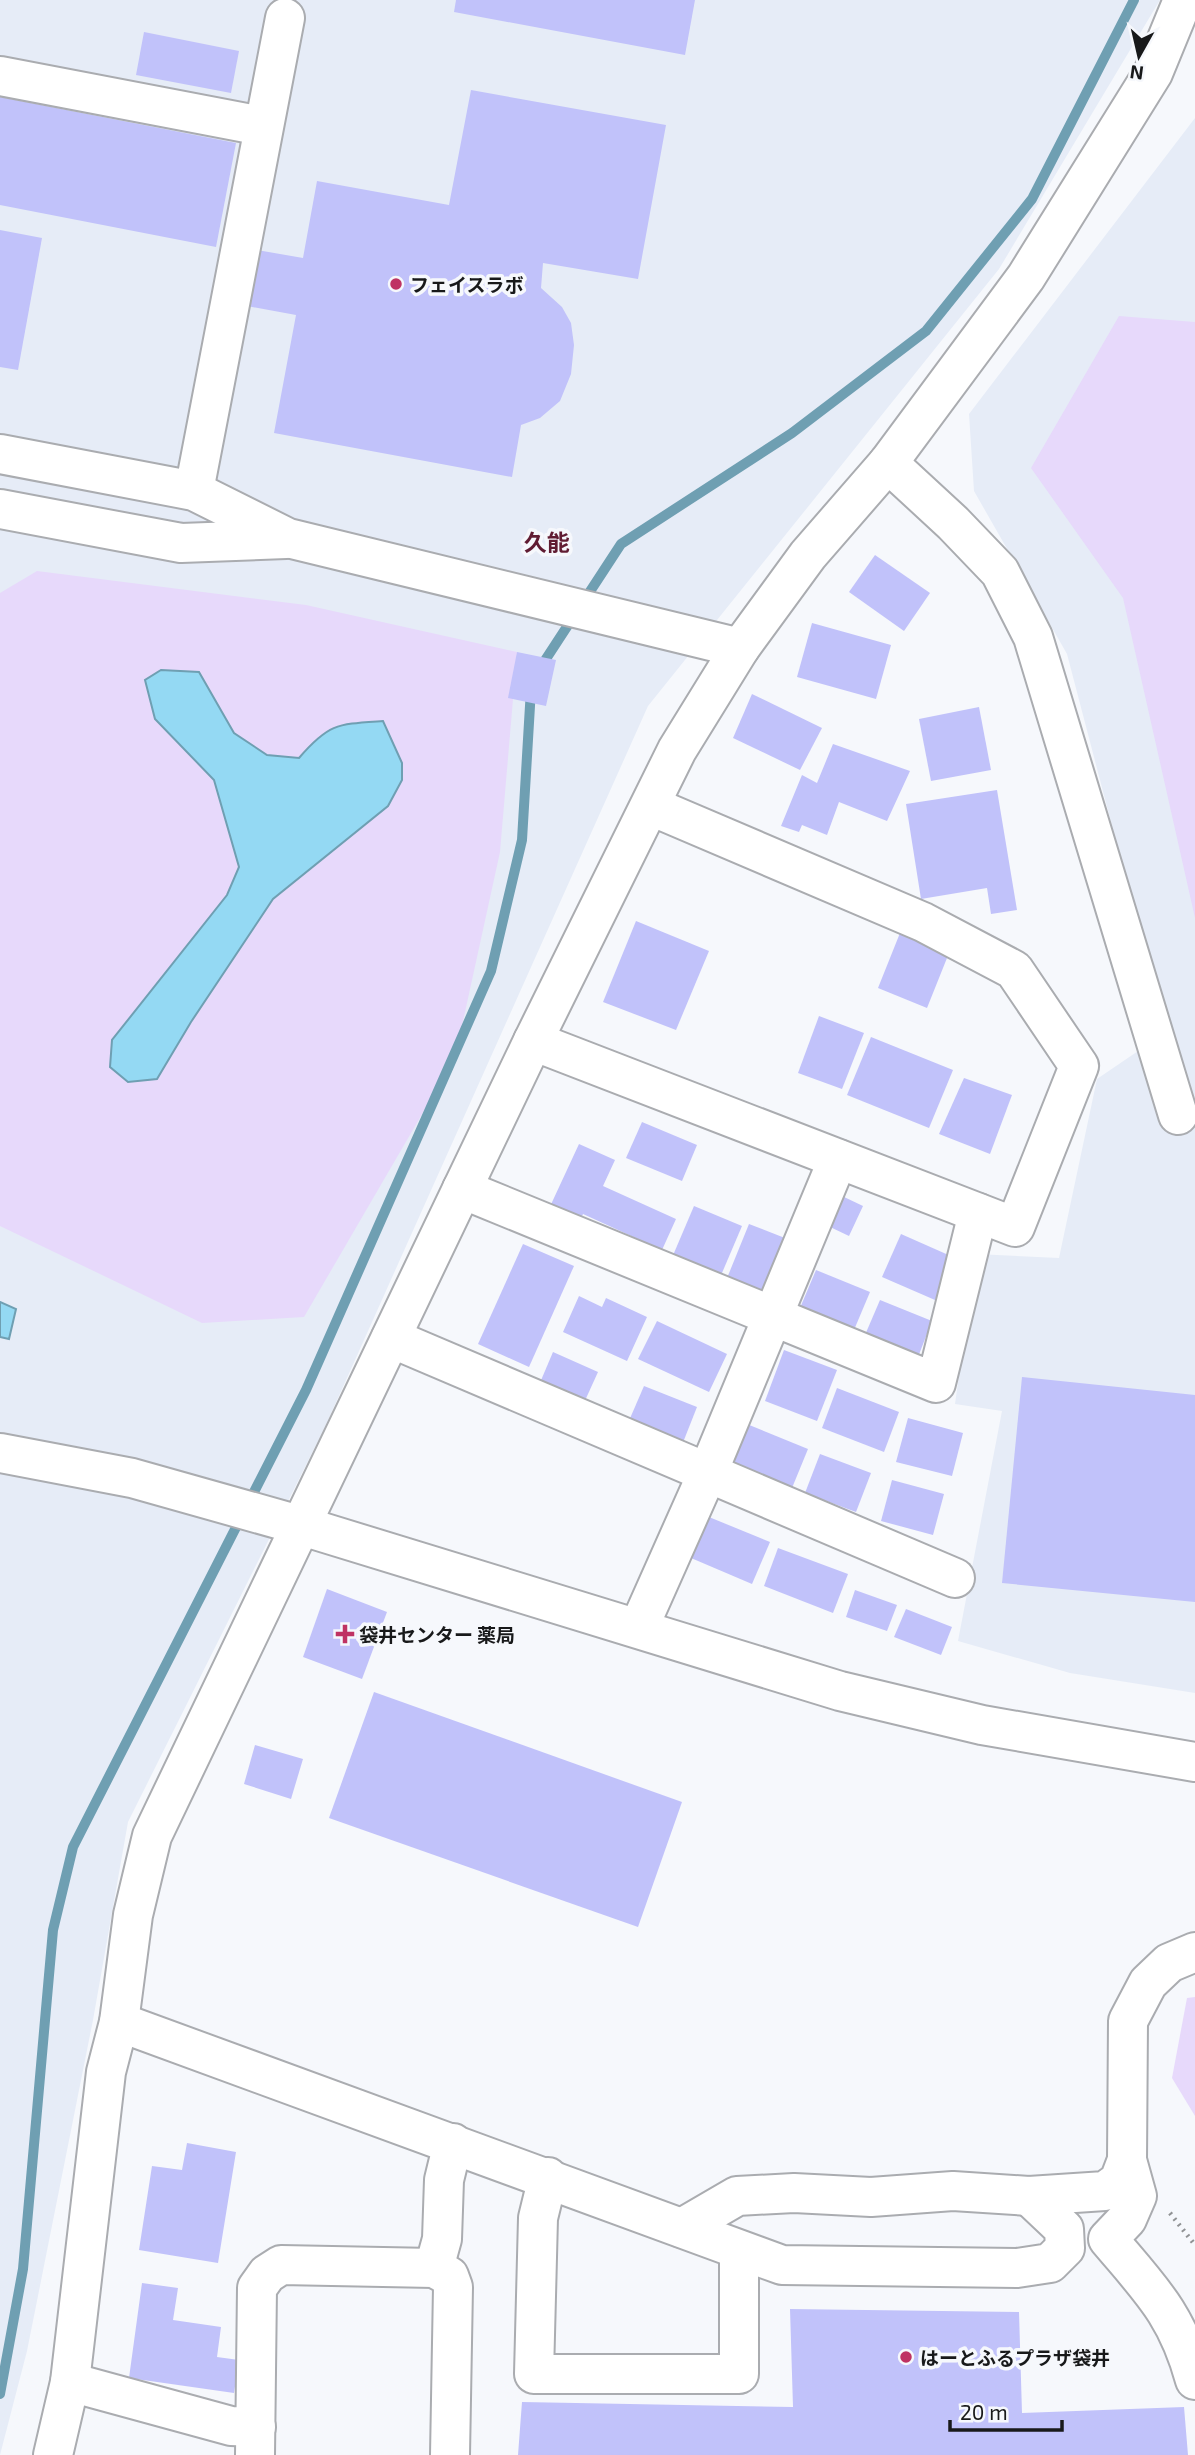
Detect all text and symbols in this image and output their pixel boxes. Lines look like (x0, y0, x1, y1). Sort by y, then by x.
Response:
north arrow (1104, 21, 1174, 91)
text: N (1128, 61, 1145, 86)
place label: フェイスラボ (410, 273, 523, 296)
marker: フェイスラボ (388, 276, 404, 292)
district label: 久能 (524, 528, 570, 556)
place label: 袋井センター 薬局 (359, 1623, 515, 1646)
marker: 袋井センター 薬局 (337, 1626, 353, 1642)
place label: はーとふるプラザ袋井 (920, 2346, 1110, 2369)
marker: はーとふるプラザ袋井 (898, 2349, 914, 2365)
scale bar (950, 2388, 1062, 2432)
text: 20 m (960, 2399, 1008, 2424)

